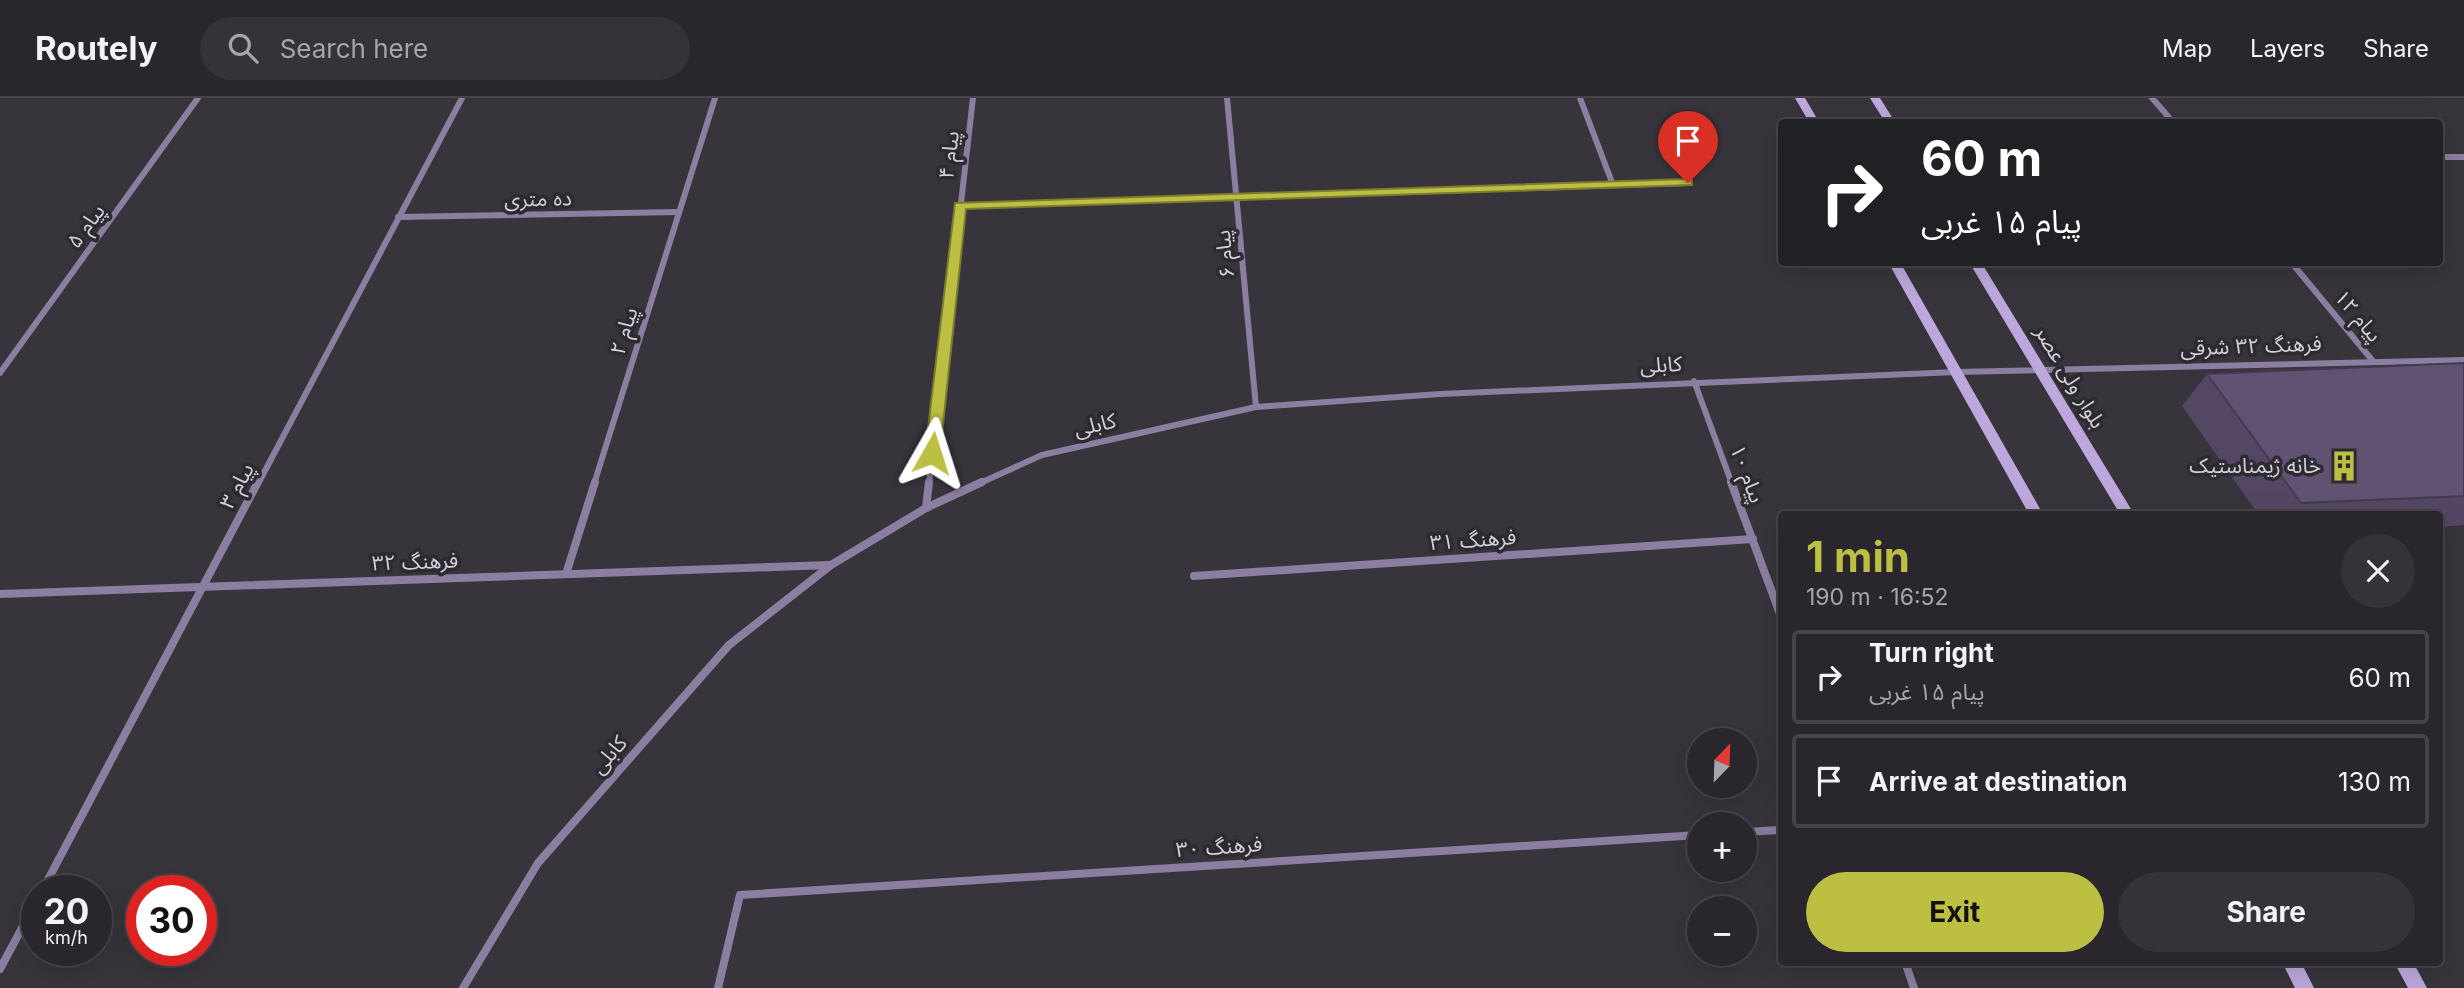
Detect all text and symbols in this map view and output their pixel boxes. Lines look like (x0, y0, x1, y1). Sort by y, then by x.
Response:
search box (200, 17, 690, 80)
text: Routely (35, 28, 158, 68)
icon: search (224, 29, 262, 67)
text: Search here (280, 33, 428, 64)
text: Map (2162, 34, 2212, 63)
text: Layers (2250, 34, 2325, 63)
text: Share (2363, 34, 2429, 63)
pin (1658, 111, 1718, 183)
icon: arrive (1669, 122, 1707, 160)
street label: پیام ۴ (933, 129, 968, 181)
text: 60 m (1921, 129, 2042, 188)
icon: right (1806, 147, 1897, 238)
street label: ده متری (504, 185, 572, 212)
street label: پیام ۵ (61, 199, 113, 255)
text: پیام ۱۵ غربی (1921, 202, 2082, 241)
street label: پیام ۶ (1210, 228, 1243, 279)
street label: پیام ۱۲ (2326, 285, 2387, 349)
street label: پیام ۲ (605, 304, 646, 359)
street label: بلوار ولی عصر (2029, 320, 2111, 433)
street label: فرهنگ ۳۲ شرقی (2180, 331, 2322, 360)
street label: کابلی (1639, 351, 1683, 378)
street label: کابلی (1072, 408, 1119, 441)
position arrow (895, 416, 969, 490)
street label: پیام ۱۰ (1721, 441, 1770, 508)
building icon: خانه ژیمناستیک (2327, 449, 2361, 483)
place label: خانه ژیمناستیک (2189, 453, 2321, 478)
street label: پیام ۳ (214, 459, 262, 515)
street label: فرهنگ ۳۱ (1429, 524, 1517, 555)
text: 1 min (1806, 531, 1910, 582)
button: close (2341, 534, 2415, 608)
street label: فرهنگ ۳۲ (371, 547, 459, 576)
text: 190 m · 16:52 (1806, 583, 1949, 611)
text: Turn right (1869, 637, 1994, 668)
icon: right (1810, 658, 1848, 696)
text: 60 m (2348, 662, 2411, 693)
text: پیام ۱۵ غربی (1869, 678, 1985, 706)
north arrow (1687, 728, 1757, 798)
map controls (1687, 728, 1757, 966)
street label: کابلی (585, 730, 632, 779)
icon: arrive (1810, 762, 1848, 800)
text: Arrive at destination (1869, 766, 2128, 797)
text: 130 m (2338, 766, 2411, 797)
button: + (1687, 812, 1757, 882)
street label: فرهنگ ۳۰ (1175, 831, 1263, 862)
button: Exit (1806, 872, 2104, 952)
button: Share (2118, 872, 2415, 952)
speed limit sign: 30 (126, 875, 217, 966)
text: 20 (44, 890, 89, 932)
button: − (1687, 896, 1757, 966)
text: km/h (45, 927, 88, 948)

